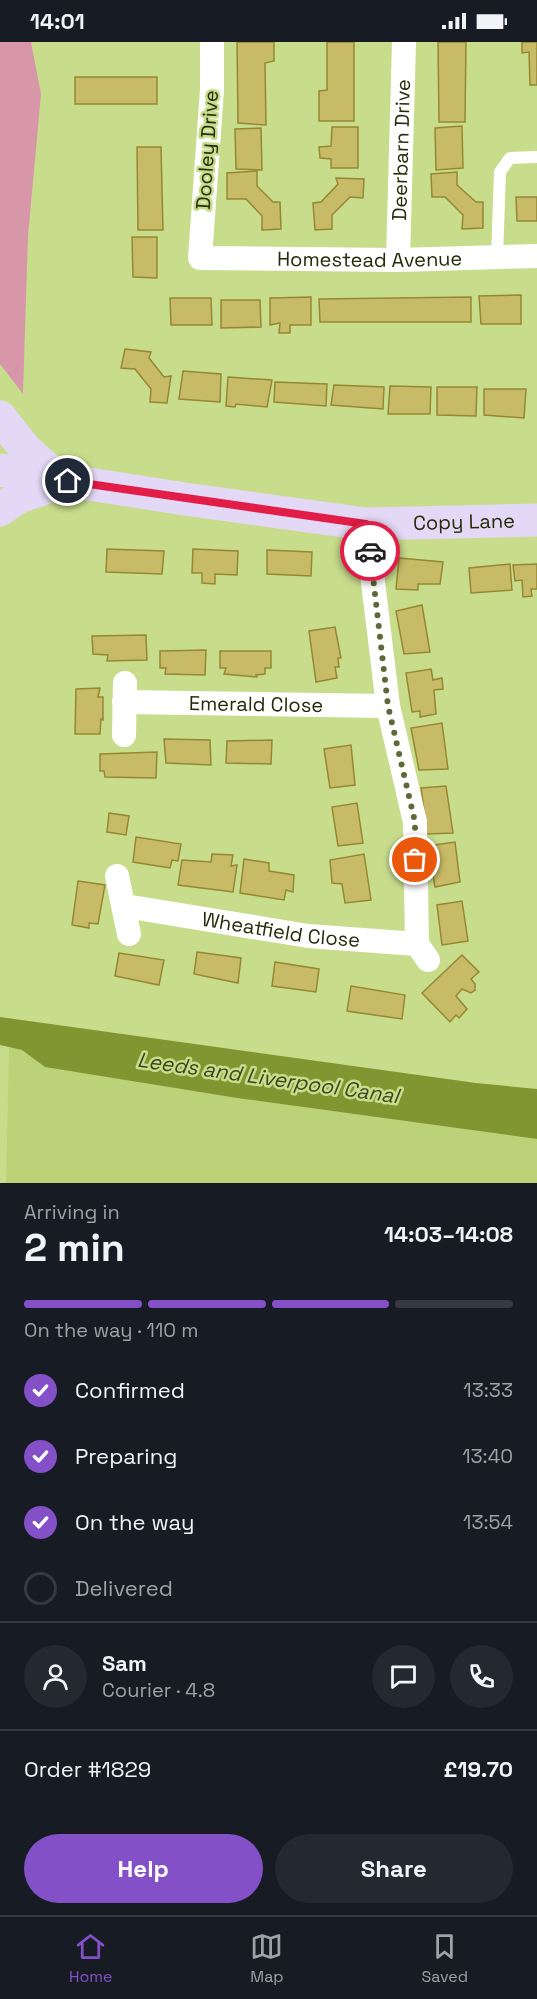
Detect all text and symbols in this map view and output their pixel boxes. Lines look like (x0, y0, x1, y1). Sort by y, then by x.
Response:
text: 14:01 (30, 7, 85, 35)
street label: Deerbarn Drive (386, 79, 416, 221)
street label: Dooley Drive (190, 89, 224, 211)
street label: Homestead Avenue (277, 245, 463, 273)
pin (42, 455, 93, 506)
icon: home (51, 464, 84, 497)
street label: Copy Lane (413, 508, 515, 536)
courier (340, 521, 400, 581)
icon: car (354, 535, 387, 568)
street label: Emerald Close (189, 690, 323, 718)
pin (389, 834, 440, 885)
icon: bag (398, 843, 431, 876)
street label: Wheatfield Close (200, 906, 361, 953)
water label: Leeds and Liverpool Canal (136, 1046, 403, 1110)
text: Arriving in (24, 1199, 120, 1225)
text: 14:03–14:08 (384, 1220, 513, 1248)
text: 2 min (24, 1223, 125, 1272)
text: On the way · 110 m (24, 1317, 198, 1343)
icon: check (24, 1374, 57, 1407)
text: Confirmed (75, 1376, 185, 1404)
text: 13:33 (463, 1377, 513, 1403)
icon: check (24, 1440, 57, 1473)
text: Preparing (75, 1442, 177, 1470)
text: 13:40 (462, 1443, 513, 1469)
icon: check (24, 1506, 57, 1539)
text: On the way (75, 1508, 194, 1536)
text: 13:54 (463, 1509, 513, 1535)
text: Delivered (75, 1574, 173, 1602)
button: person (24, 1645, 87, 1708)
button: chat (372, 1645, 435, 1708)
button: phone (450, 1645, 513, 1708)
text: Sam (102, 1649, 147, 1677)
text: Courier · 4.8 (102, 1677, 215, 1703)
text: Order #1829 (24, 1755, 151, 1783)
text: £19.70 (443, 1755, 513, 1783)
button: Help (24, 1834, 263, 1903)
button: Share (275, 1834, 513, 1903)
tab: Home (69, 1930, 113, 1987)
tab: Map (250, 1930, 284, 1987)
tab: Saved (421, 1930, 468, 1987)

